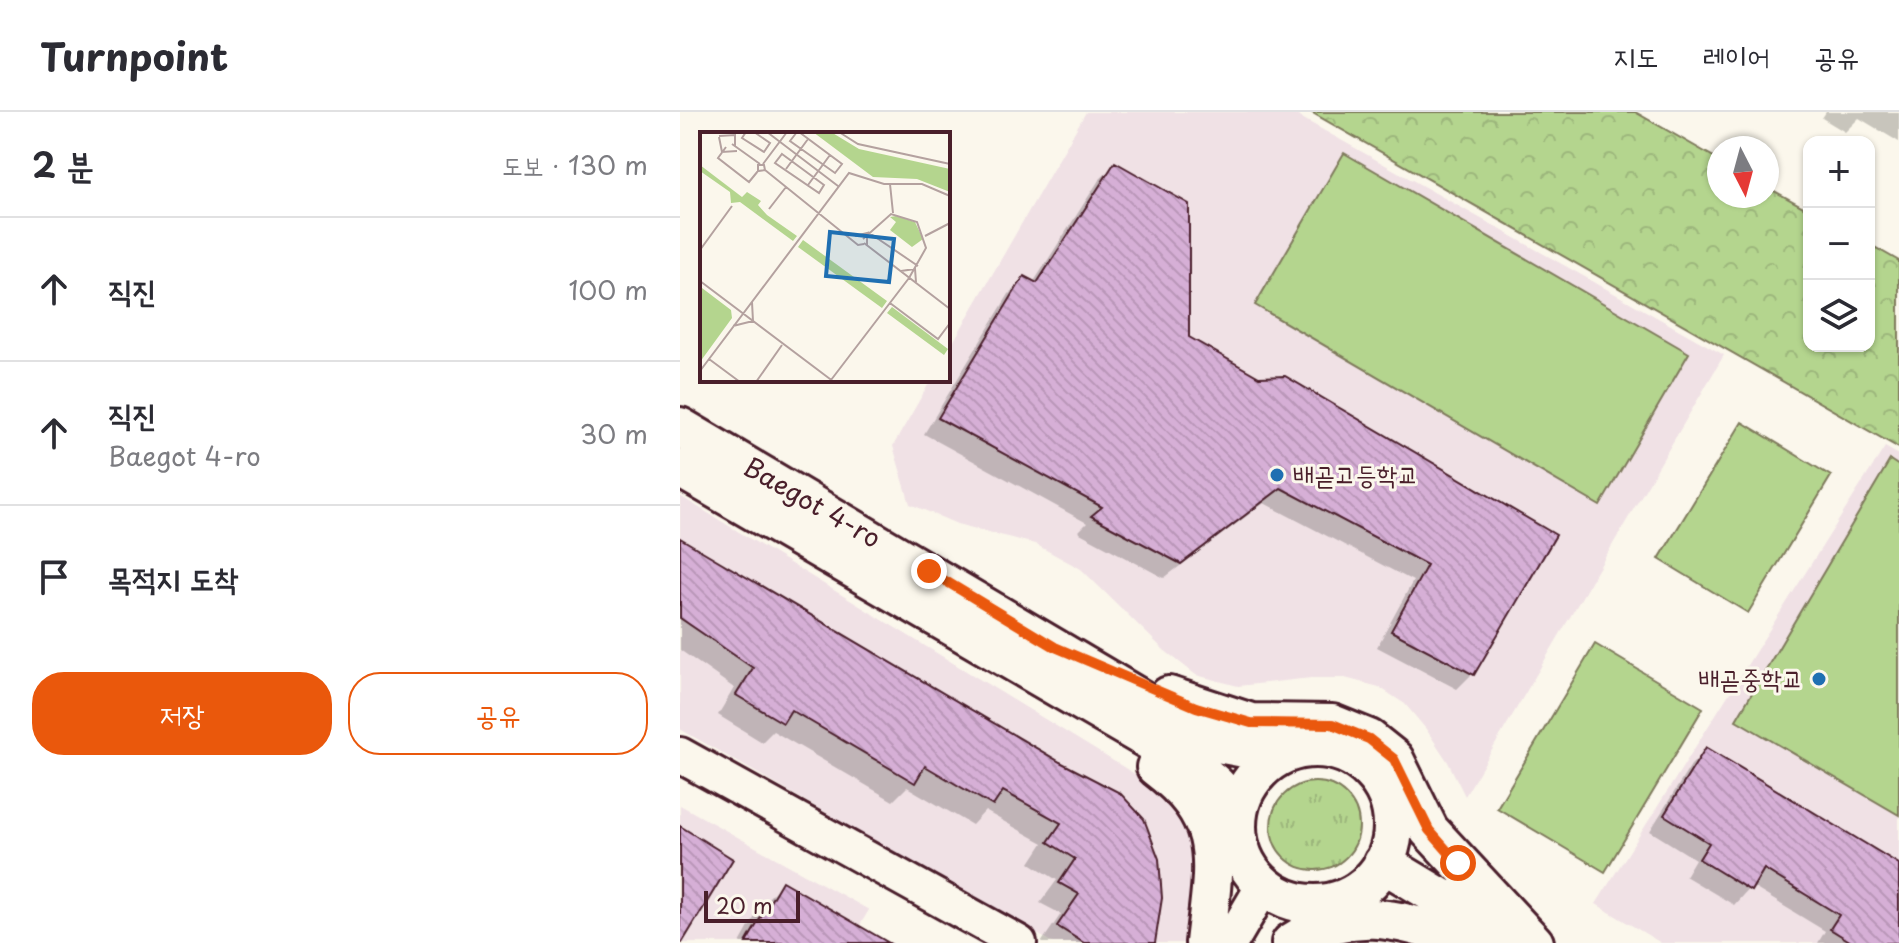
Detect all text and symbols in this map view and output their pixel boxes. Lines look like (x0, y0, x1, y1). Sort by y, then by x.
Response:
text: Turnpoint (40, 27, 228, 84)
text: 지도 (1613, 34, 1658, 77)
text: 레이어 (1702, 34, 1770, 77)
text: 공유 (1814, 34, 1859, 77)
inset map (700, 132, 950, 382)
north arrow (1707, 136, 1779, 208)
map controls (1803, 136, 1875, 352)
button: + (1803, 136, 1875, 208)
text: 2 분 (32, 138, 94, 190)
text: 도보 · 130 m (502, 145, 648, 184)
button: − (1803, 208, 1875, 280)
icon: ahead (32, 267, 76, 311)
text: 직진 (108, 267, 156, 312)
text: 100 m (568, 270, 648, 309)
button: layers (1803, 280, 1875, 352)
text: 직진 (108, 391, 156, 436)
icon: ahead (32, 411, 76, 455)
text: 30 m (580, 414, 648, 453)
text: Baegot 4-ro (108, 436, 261, 475)
street label: Baegot 4-ro (737, 447, 889, 557)
place label: 배곧고등학교 (1293, 454, 1419, 493)
marker: 배곧고등학교 (1268, 466, 1286, 484)
route end (911, 553, 947, 589)
icon: arrive (32, 555, 76, 599)
text: 목적지 도착 (108, 555, 238, 600)
place label: 배곧중학교 (1698, 658, 1803, 697)
marker: 배곧중학교 (1810, 670, 1828, 688)
button: 저장 (32, 672, 332, 755)
button: 공유 (348, 672, 648, 755)
route start (1440, 845, 1476, 881)
scale bar (704, 887, 800, 923)
text: 20 m (716, 888, 773, 921)

